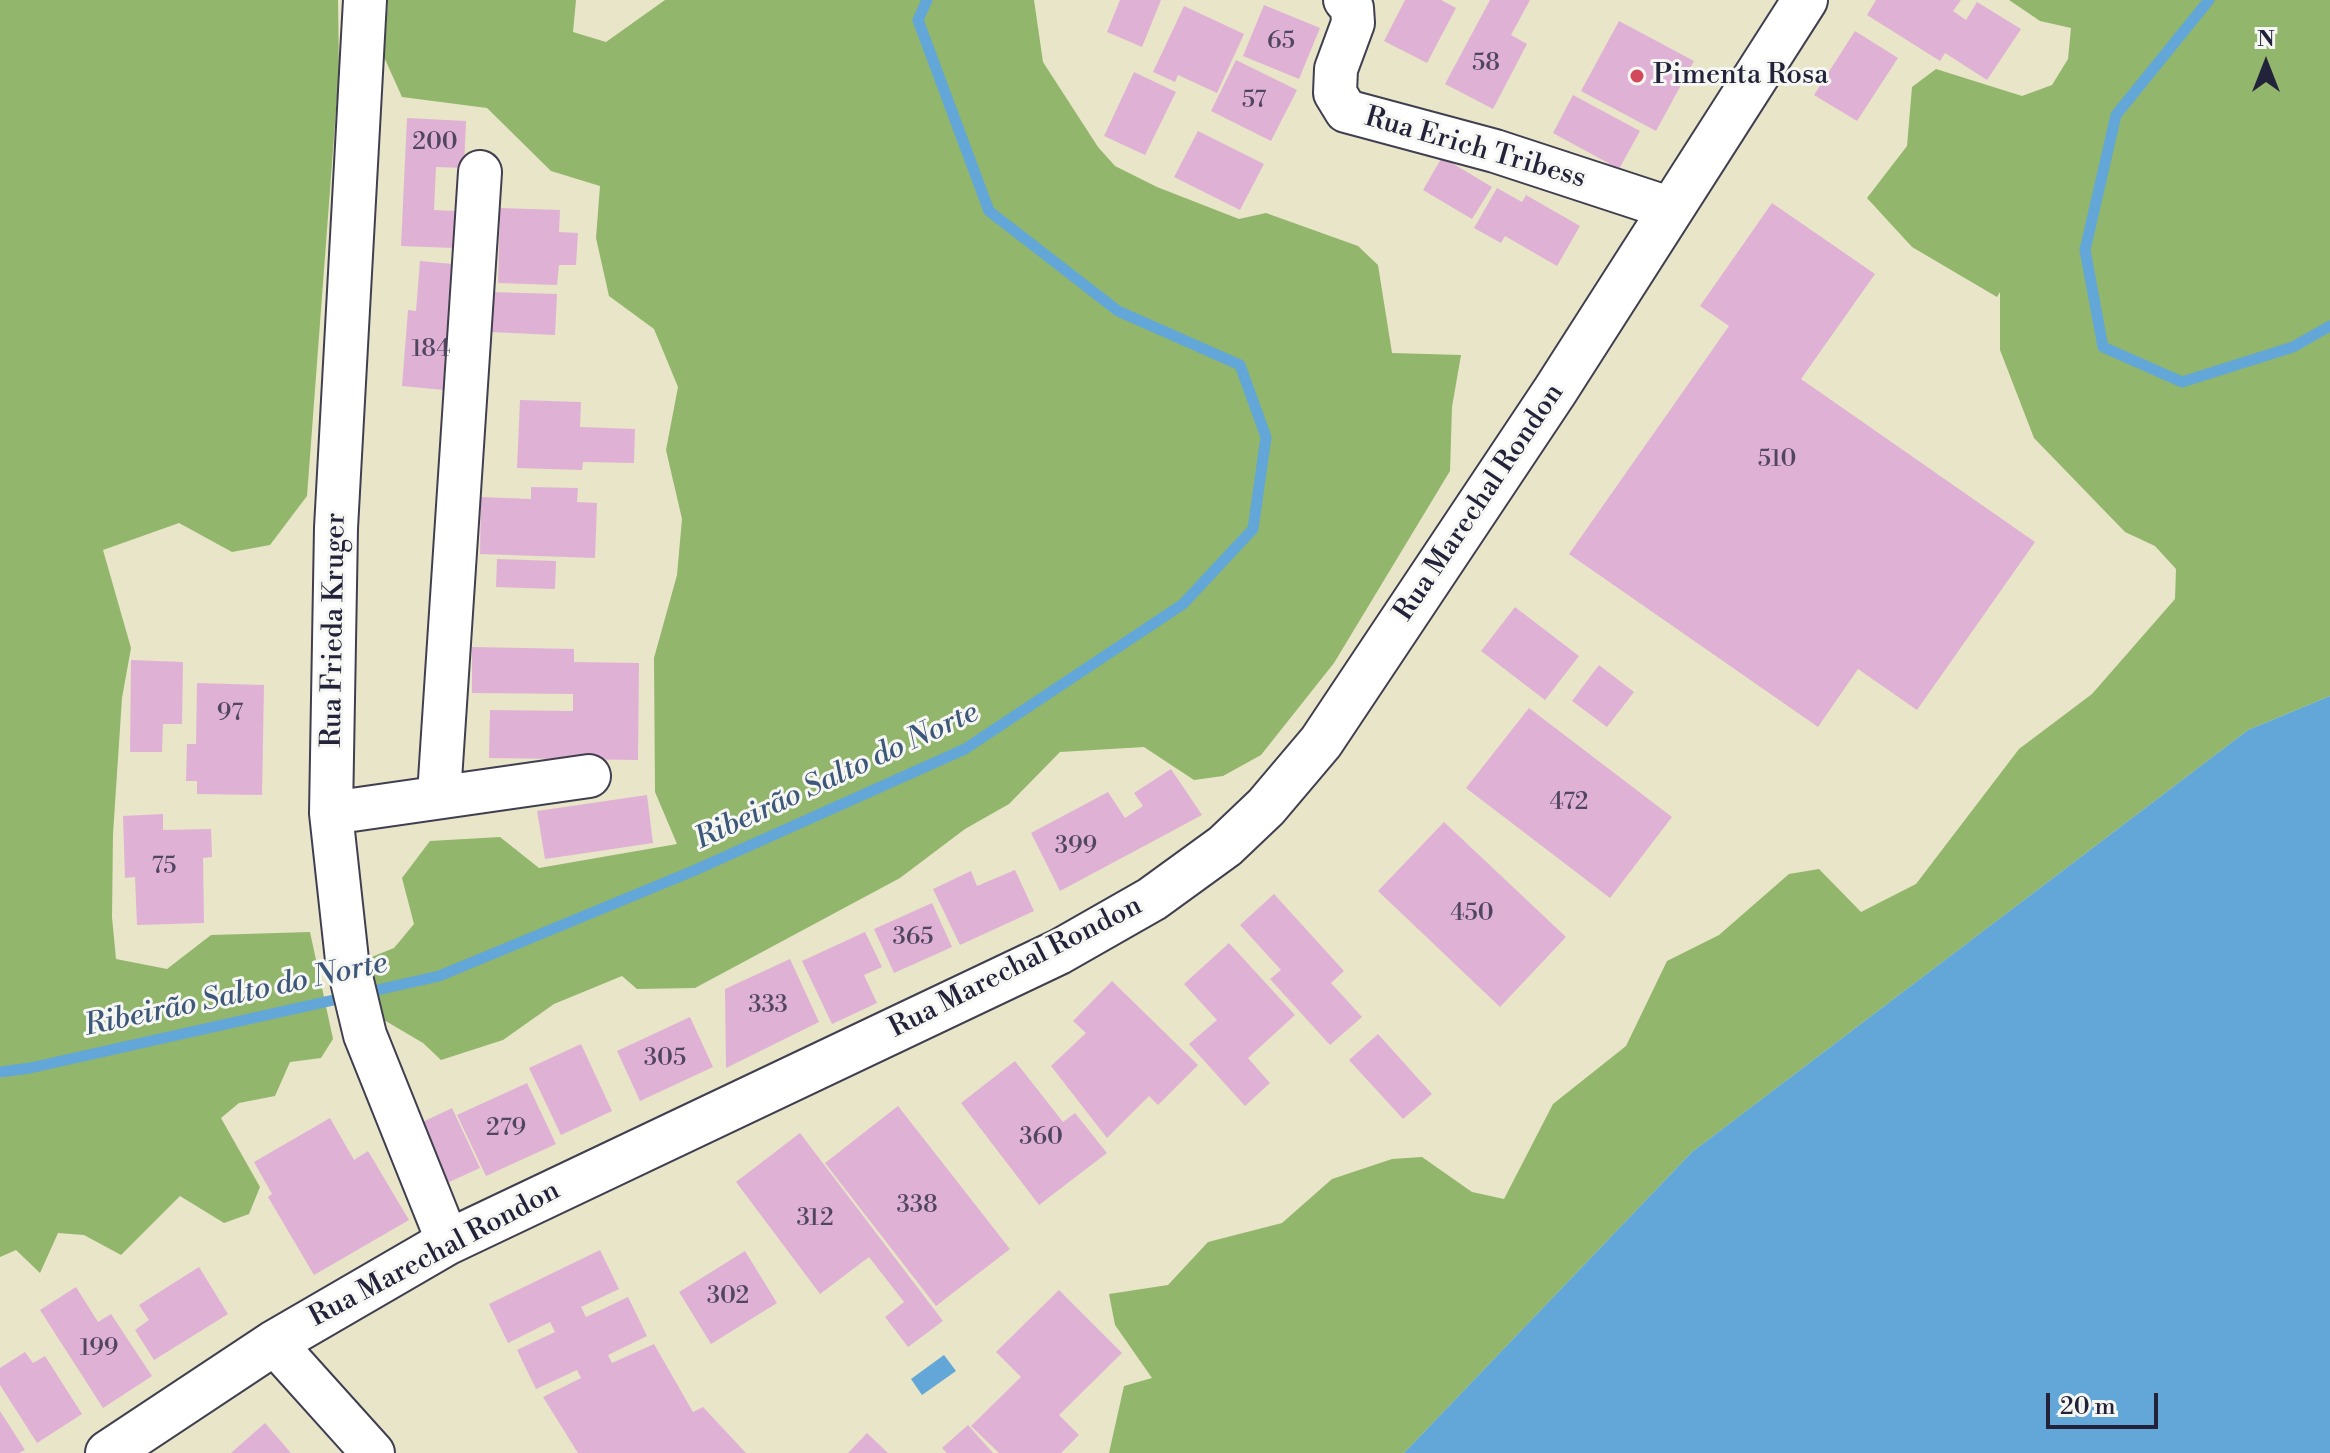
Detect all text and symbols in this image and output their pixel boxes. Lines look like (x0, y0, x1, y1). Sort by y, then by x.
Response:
north arrow (2226, 24, 2306, 104)
text: N (2257, 26, 2275, 53)
house number: 65 (1267, 28, 1295, 56)
house number: 58 (1472, 50, 1500, 78)
place label: Pimenta Rosa (1653, 59, 1828, 93)
marker: Pimenta Rosa (1628, 67, 1646, 85)
house number: 57 (1242, 87, 1266, 115)
street label: Rua Erich Tribess (1361, 101, 1589, 197)
house number: 200 (412, 129, 458, 157)
house number: 184 (411, 336, 451, 364)
street label: Rua Marechal Rondon (1388, 378, 1572, 628)
house number: 510 (1758, 446, 1796, 474)
street label: Rua Frieda Kruger (316, 512, 354, 748)
water label: Ribeirão Salto do Norte (690, 695, 984, 859)
house number: 97 (217, 700, 243, 728)
house number: 472 (1550, 789, 1588, 817)
house number: 399 (1055, 833, 1097, 861)
house number: 75 (152, 853, 176, 881)
street label: Rua Marechal Rondon (884, 890, 1148, 1046)
house number: 450 (1450, 900, 1494, 928)
house number: 365 (892, 924, 934, 952)
water label: Ribeirão Salto do Norte (81, 946, 391, 1046)
house number: 333 (748, 992, 788, 1020)
house number: 305 (644, 1045, 686, 1073)
house number: 279 (486, 1115, 526, 1143)
house number: 360 (1019, 1124, 1063, 1152)
street label: Rua Marechal Rondon (304, 1175, 566, 1335)
house number: 338 (896, 1192, 938, 1220)
house number: 312 (796, 1205, 834, 1233)
house number: 302 (707, 1283, 749, 1311)
house number: 199 (80, 1335, 118, 1363)
scale bar (2050, 1377, 2162, 1427)
text: 20 m (2060, 1392, 2116, 1422)

